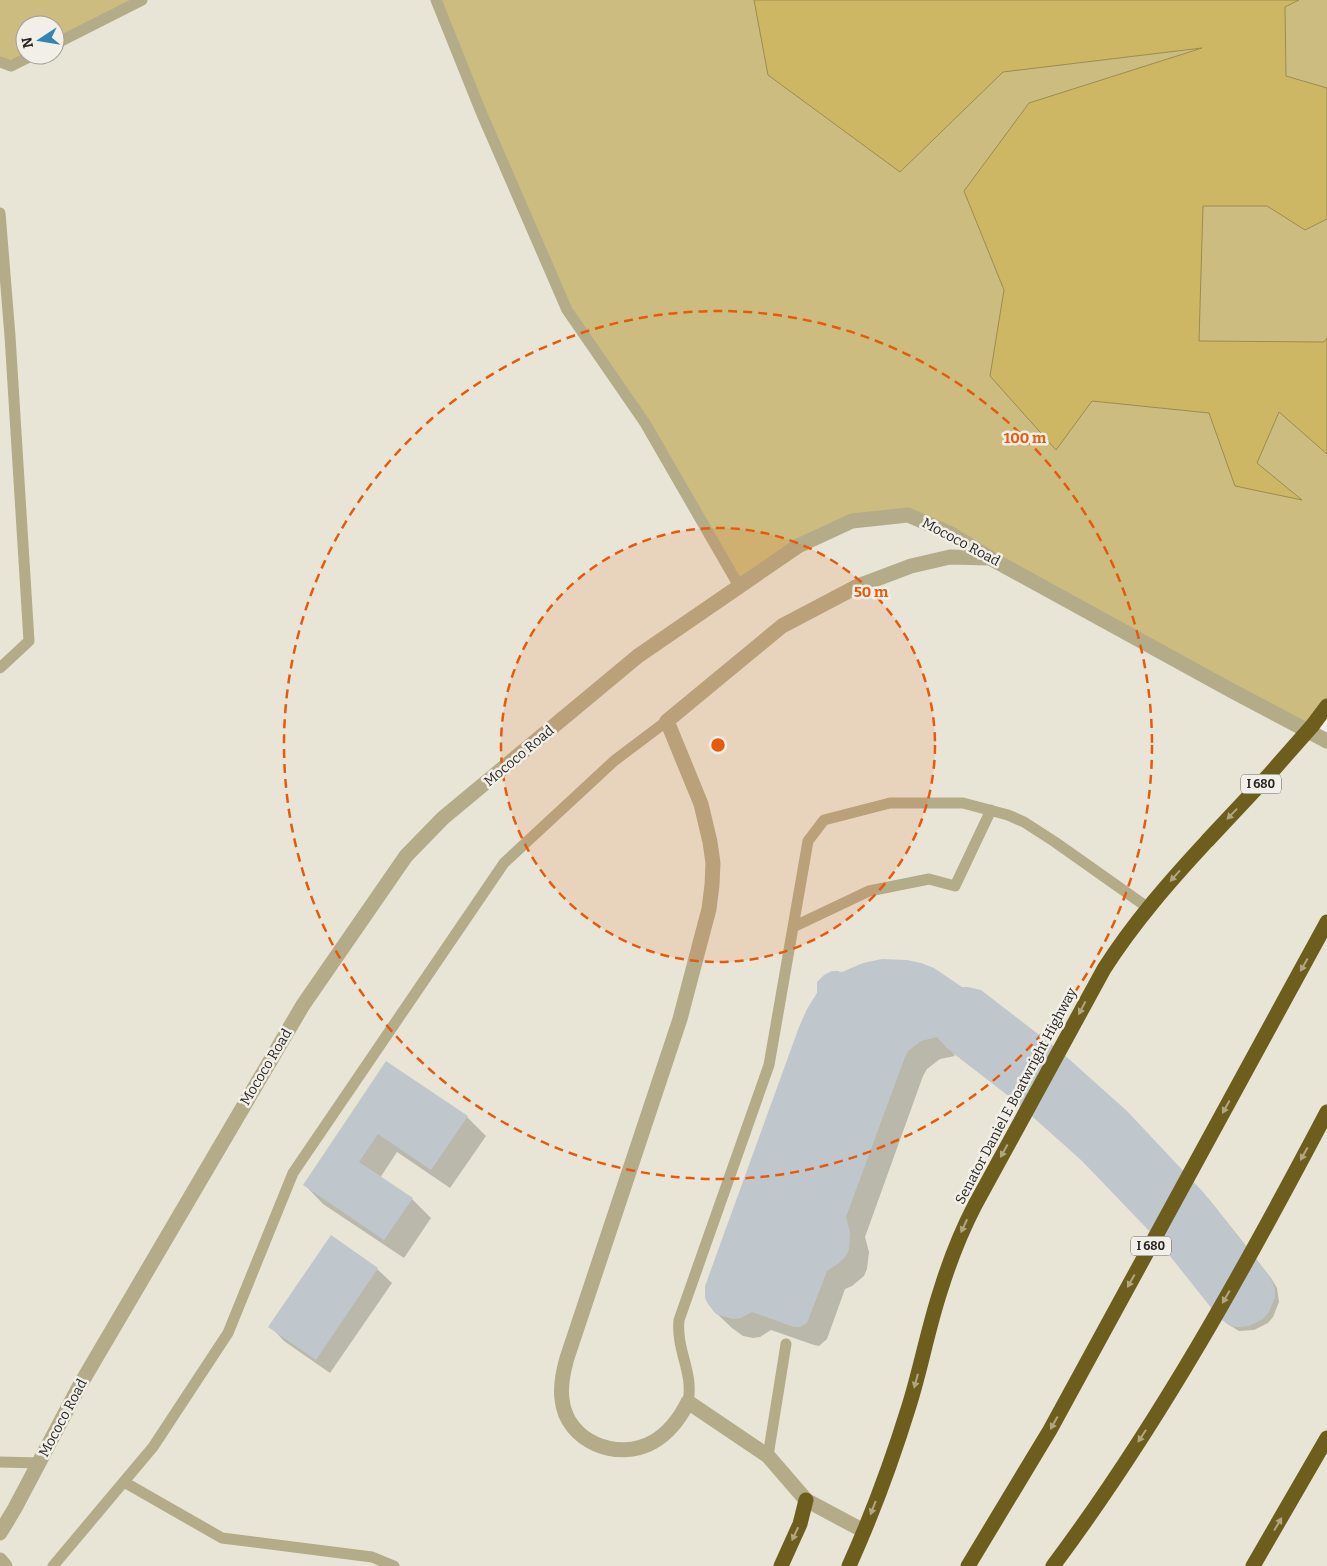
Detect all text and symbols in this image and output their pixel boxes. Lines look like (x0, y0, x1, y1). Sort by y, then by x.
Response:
north arrow (15, 15, 65, 65)
text: N (18, 35, 37, 50)
text: 100 m (1004, 429, 1047, 447)
street label: Mococo Road (919, 514, 1003, 570)
text: 50 m (854, 583, 889, 601)
street label: Mococo Road (481, 722, 557, 790)
centre of rings (709, 736, 727, 754)
road number: I 680 (1241, 774, 1281, 794)
one-way arrow (1226, 807, 1238, 819)
one-way arrow (1169, 869, 1181, 881)
one-way arrow (1299, 958, 1308, 971)
street label: Senator Daniel E Boatwright Highway (952, 984, 1081, 1207)
one-way arrow (1078, 1001, 1086, 1016)
street label: Mococo Road (237, 1026, 295, 1108)
one-way arrow (1222, 1100, 1230, 1115)
one-way arrow (1000, 1144, 1008, 1158)
one-way arrow (1300, 1147, 1308, 1162)
one-way arrow (960, 1219, 968, 1233)
road number: I 680 (1131, 1236, 1171, 1256)
one-way arrow (1127, 1274, 1136, 1287)
one-way arrow (1221, 1290, 1230, 1303)
one-way arrow (912, 1373, 920, 1389)
street label: Mococo Road (35, 1376, 91, 1460)
one-way arrow (1049, 1417, 1058, 1430)
one-way arrow (1138, 1430, 1147, 1443)
one-way arrow (869, 1501, 877, 1516)
one-way arrow (1273, 1518, 1282, 1531)
one-way arrow (791, 1527, 799, 1541)

